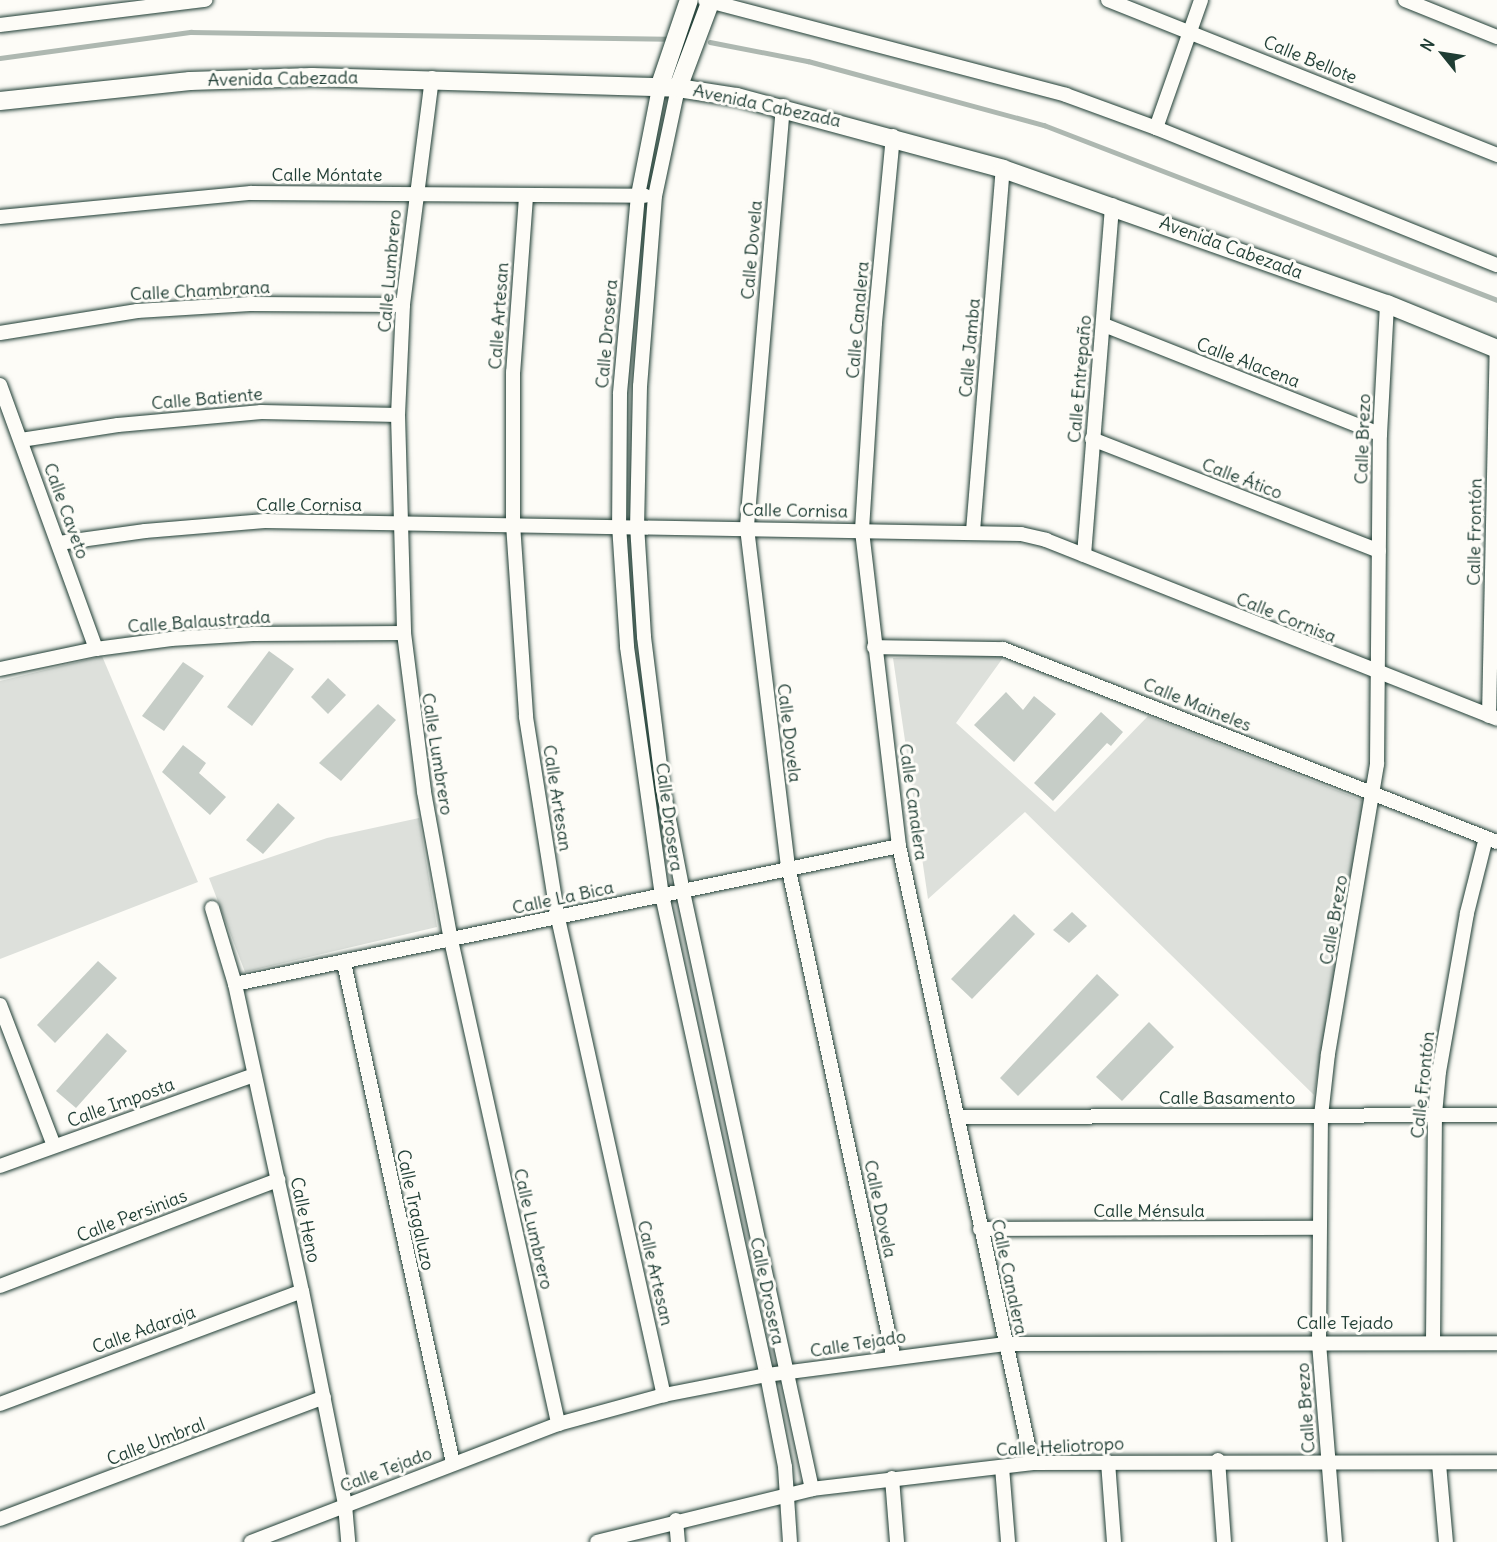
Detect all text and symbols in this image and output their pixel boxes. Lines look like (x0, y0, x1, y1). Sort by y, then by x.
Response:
north arrow (1413, 24, 1473, 84)
street label: Calle Bellote (1260, 31, 1360, 89)
text: N (1416, 35, 1439, 55)
street label: Avenida Cabezada (208, 67, 358, 91)
street label: Avenida Cabezada (691, 80, 843, 132)
street label: Calle Móntate (272, 164, 382, 186)
street label: Calle Dovela (737, 199, 767, 301)
street label: Calle Lumbrero (374, 208, 406, 334)
street label: Avenida Cabezada (1157, 212, 1305, 284)
street label: Calle Canalera (842, 260, 874, 380)
street label: Calle Artesan (484, 262, 514, 370)
street label: Calle Chambrana (129, 277, 271, 305)
street label: Calle Drosera (591, 279, 623, 389)
street label: Calle Jamba (955, 298, 985, 398)
street label: Calle Entrepaño (1064, 314, 1096, 444)
street label: Calle Alacena (1193, 333, 1303, 393)
street label: Calle Batiente (150, 383, 264, 415)
street label: Calle Brezo (1351, 393, 1375, 485)
street label: Calle Ático (1199, 454, 1285, 504)
street label: Calle Caveto (39, 460, 93, 562)
street label: Calle Frontón (1463, 478, 1487, 586)
street label: Calle Cornisa (256, 494, 362, 516)
street label: Calle Cornisa (742, 499, 848, 523)
street label: Calle Cornisa (1233, 588, 1339, 648)
street label: Calle Balaustrada (127, 606, 271, 638)
street label: Calle Maineles (1140, 673, 1254, 737)
street label: Calle Dovela (772, 682, 806, 784)
street label: Calle Lumbrero (417, 691, 457, 817)
street label: Calle Canalera (894, 742, 932, 862)
street label: Calle Artesan (538, 743, 576, 853)
street label: Calle Drosera (651, 761, 687, 873)
street label: Calle Brezo (1315, 873, 1353, 967)
street label: Calle La Bica (510, 877, 616, 919)
street label: Calle Frontón (1407, 1030, 1439, 1140)
street label: Calle Imposta (64, 1074, 178, 1132)
street label: Calle Basamento (1159, 1087, 1295, 1109)
street label: Calle Tragaluzo (392, 1148, 438, 1272)
street label: Calle Dovela (859, 1158, 901, 1260)
street label: Calle Lumbrero (509, 1166, 557, 1292)
street label: Calle Heno (285, 1175, 325, 1265)
street label: Calle Persinias (74, 1185, 190, 1247)
street label: Calle Ménsula (1093, 1200, 1205, 1222)
street label: Calle Canalera (986, 1217, 1032, 1337)
street label: Calle Artesan (632, 1218, 678, 1328)
street label: Calle Drosera (745, 1235, 789, 1347)
street label: Calle Adaraja (89, 1301, 199, 1359)
street label: Calle Tejado (1297, 1312, 1393, 1334)
street label: Calle Tejado (809, 1326, 907, 1362)
street label: Calle Brezo (1292, 1362, 1320, 1454)
street label: Calle Umbral (104, 1413, 208, 1471)
street label: Calle Heliotropo (995, 1433, 1125, 1461)
street label: Calle Tejado (337, 1443, 435, 1497)

